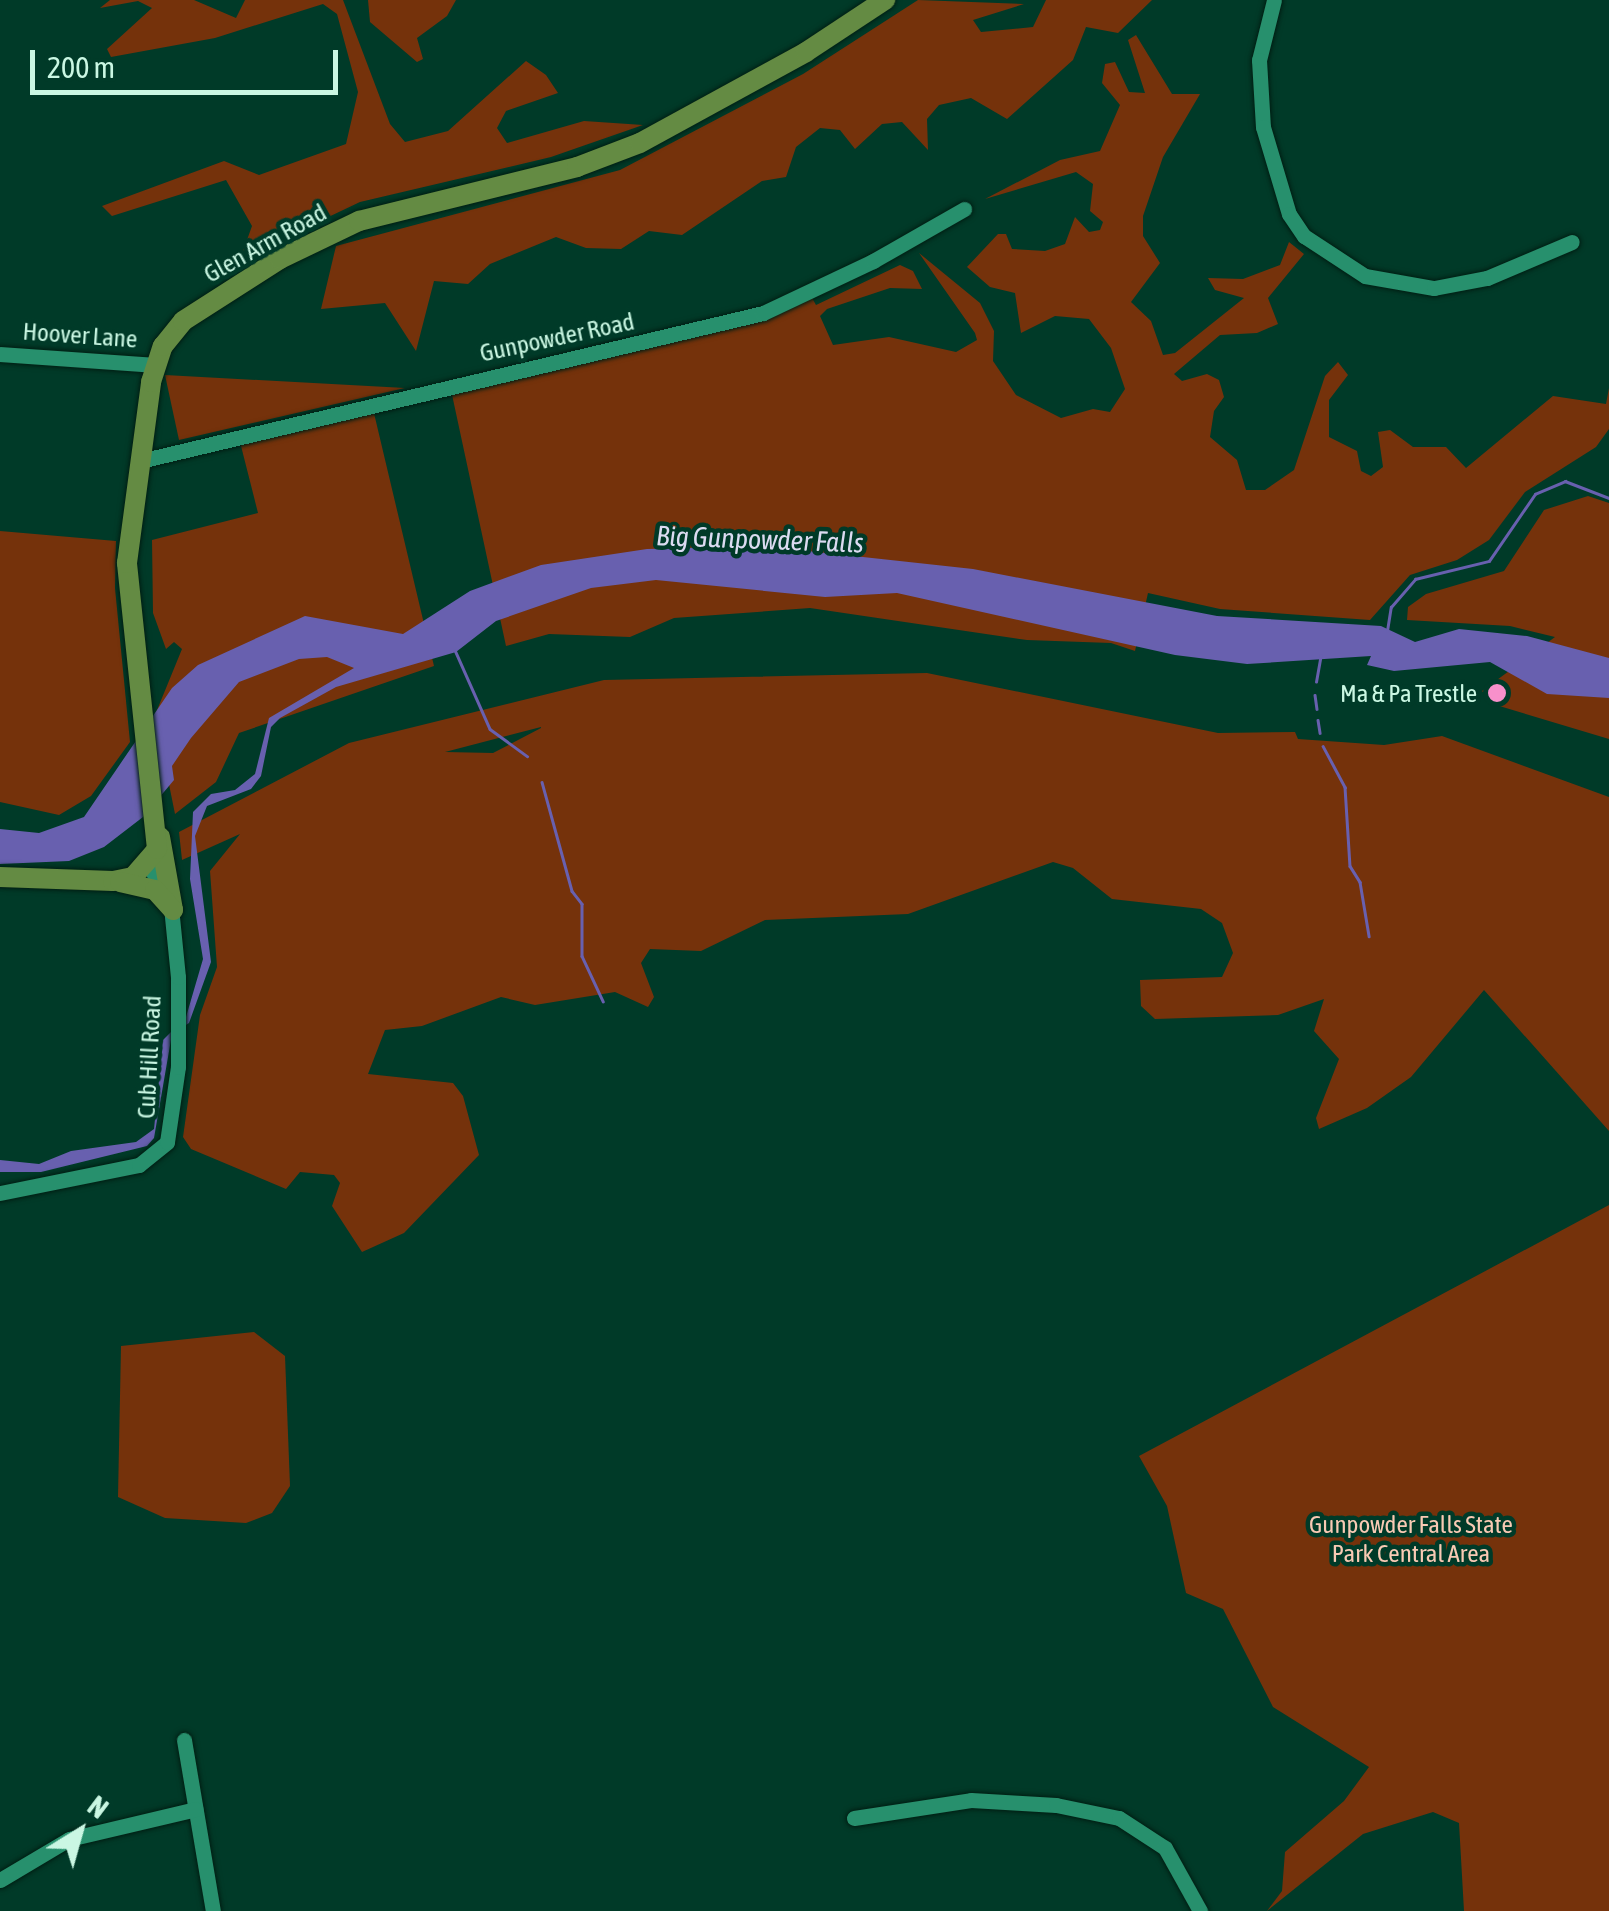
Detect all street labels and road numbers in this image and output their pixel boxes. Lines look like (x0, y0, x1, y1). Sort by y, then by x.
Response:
street label: Glen Arm Road (199, 197, 331, 289)
street label: Gunpowder Road (477, 306, 637, 368)
street label: Hoover Lane (22, 316, 138, 354)
street label: Cub Hill Road (131, 995, 167, 1119)

